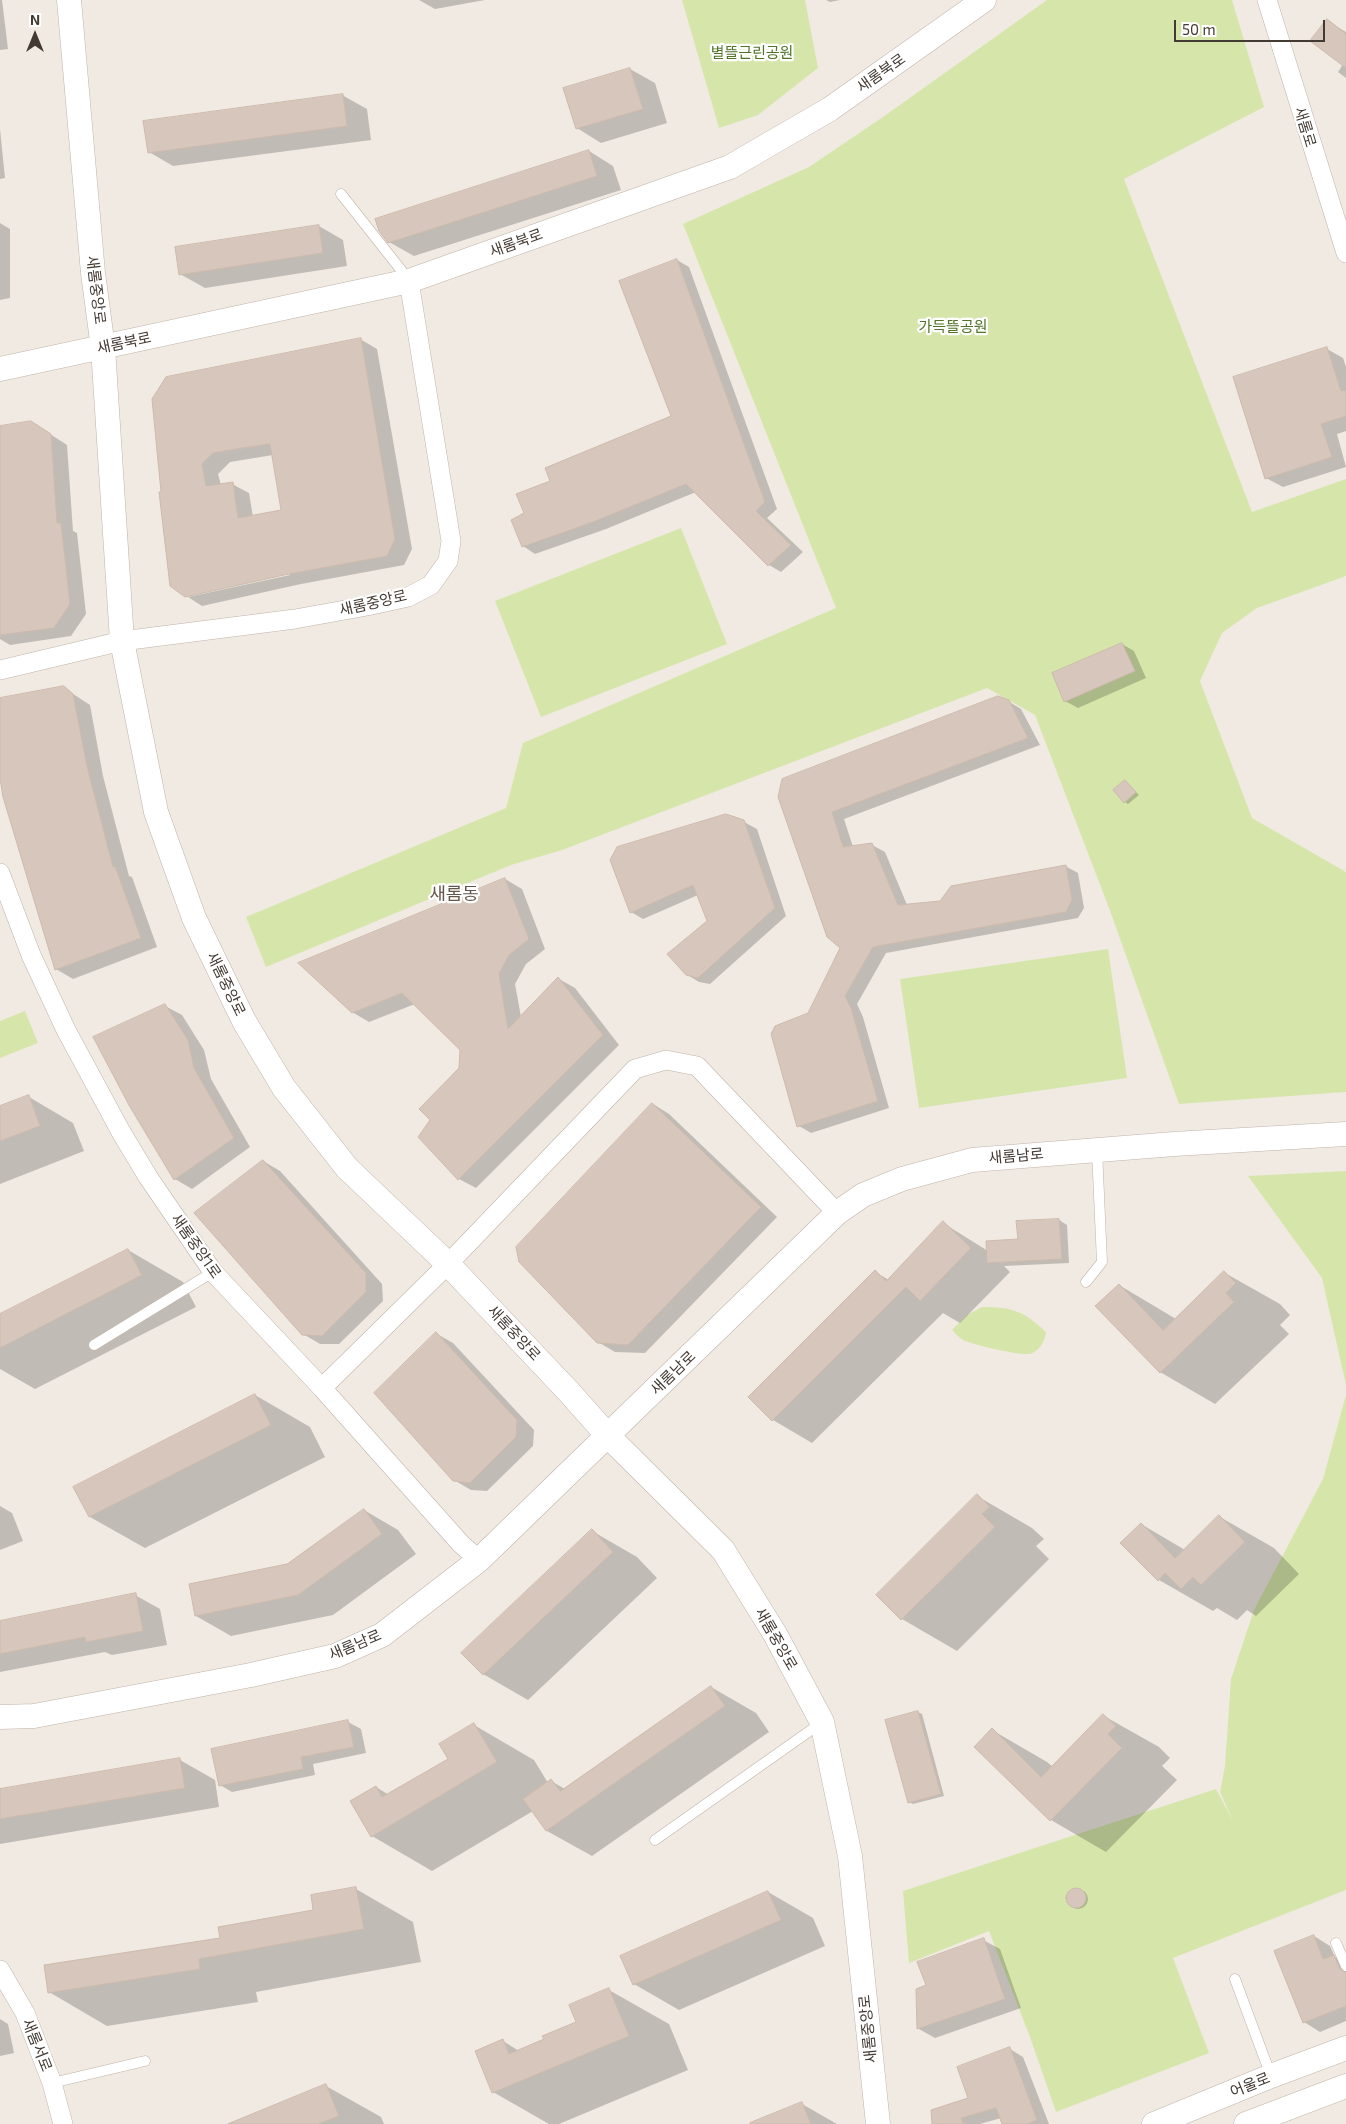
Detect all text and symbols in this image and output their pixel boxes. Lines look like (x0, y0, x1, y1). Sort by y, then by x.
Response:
north arrow (10, 10, 60, 60)
scale bar (1176, 10, 1327, 42)
text: N (30, 11, 40, 28)
text: 50 m (1182, 20, 1216, 38)
park label: 별뜰근린공원 (711, 44, 793, 62)
street label: 새롬북로 (853, 50, 909, 96)
street label: 새롬로 (1290, 105, 1320, 149)
street label: 새롬북로 (487, 225, 545, 261)
street label: 새롬중앙로 (83, 255, 109, 325)
park label: 가득뜰공원 (919, 318, 987, 336)
street label: 새롬북로 (95, 328, 153, 358)
street label: 새롬중앙로 (337, 586, 409, 620)
district label: 새롬동 (429, 883, 479, 905)
street label: 새롬중앙로 (203, 949, 249, 1019)
street label: 새롬남로 (988, 1145, 1044, 1167)
street label: 새롬중앙1로 (167, 1210, 225, 1282)
street label: 새롬중앙로 (484, 1302, 544, 1364)
street label: 새롬남로 (647, 1347, 699, 1399)
street label: 새롬중앙로 (751, 1605, 801, 1673)
street label: 새롬남로 (326, 1626, 384, 1664)
street label: 새롬중앙로 (855, 1994, 881, 2064)
street label: 새롬서로 (18, 2016, 56, 2074)
street label: 어울로 (1227, 2069, 1273, 2101)

